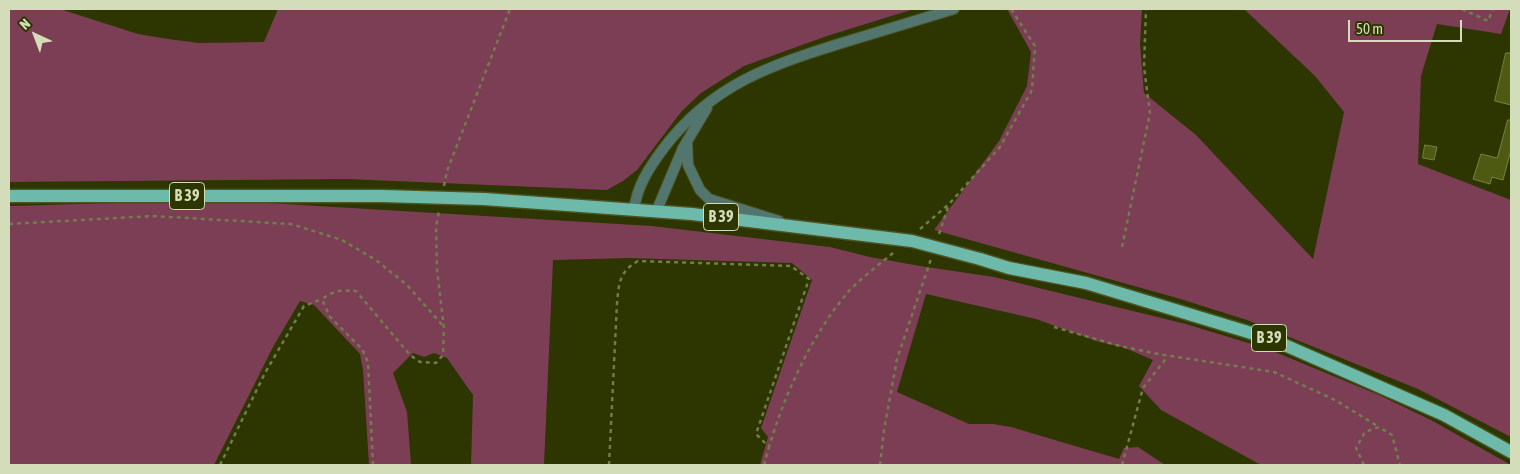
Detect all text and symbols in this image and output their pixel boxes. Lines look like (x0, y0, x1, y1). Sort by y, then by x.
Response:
north arrow (10, 10, 60, 60)
scale bar (1350, 10, 1464, 42)
text: N (16, 15, 33, 33)
text: 50 m (1356, 20, 1383, 37)
road number: B 39 (170, 182, 204, 210)
road number: B 39 (704, 203, 738, 230)
road number: B 39 (1252, 324, 1286, 352)

